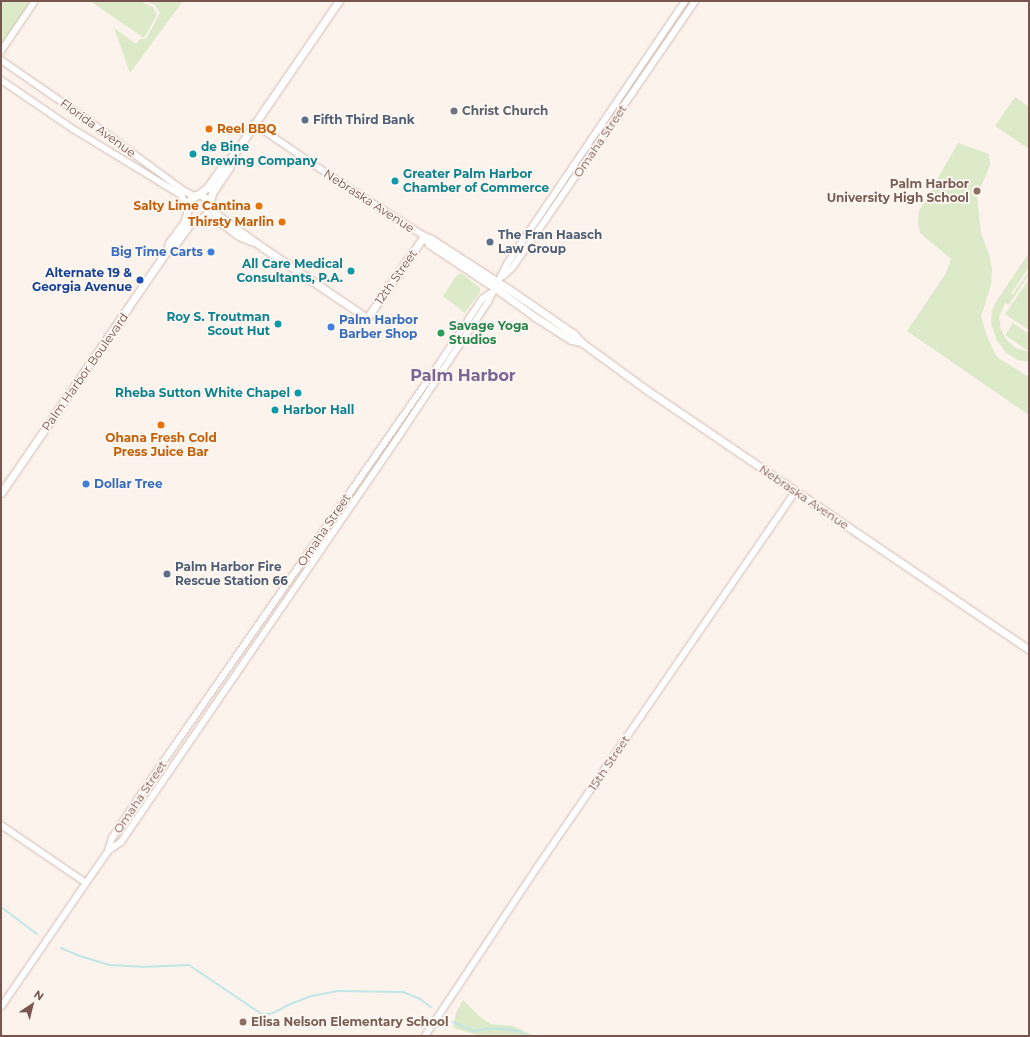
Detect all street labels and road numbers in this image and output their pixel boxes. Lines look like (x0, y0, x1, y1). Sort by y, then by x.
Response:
street label: Florida Avenue (57, 96, 139, 160)
street label: Omaha Street (570, 102, 630, 180)
street label: Nebraska Avenue (321, 166, 417, 236)
street label: 12th Street (372, 247, 420, 307)
street label: Palm Harbor Boulevard (39, 310, 131, 434)
street label: Nebraska Avenue (756, 462, 852, 532)
street label: Omaha Street (294, 491, 354, 569)
street label: 15th Street (585, 733, 633, 793)
street label: Omaha Street (110, 758, 170, 836)

